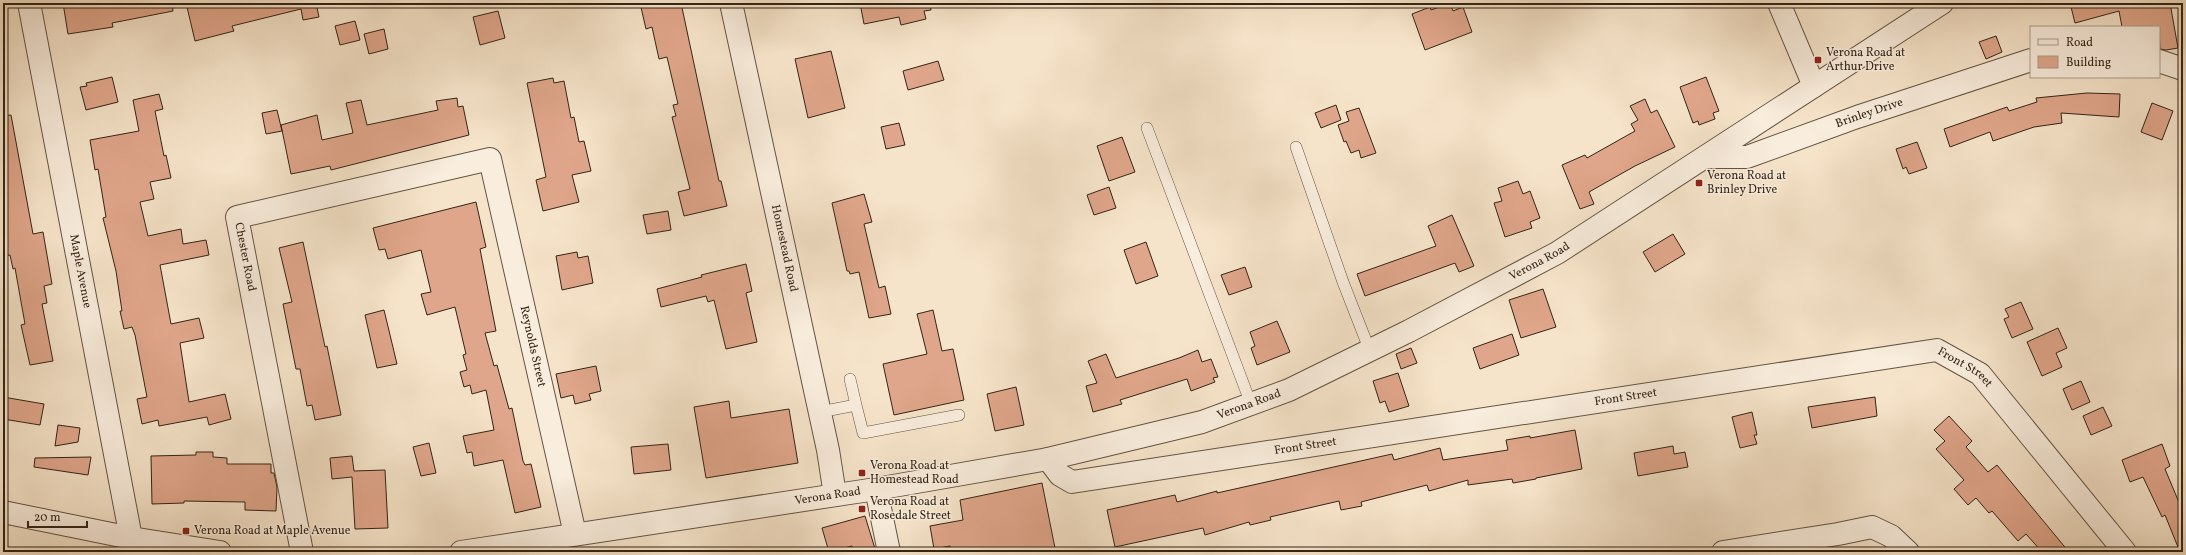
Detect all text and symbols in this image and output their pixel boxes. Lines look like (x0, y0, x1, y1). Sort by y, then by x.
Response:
legend (2030, 26, 2160, 78)
text: Road (2066, 35, 2093, 51)
place label: Verona Road at Arthur Drive (1826, 45, 1905, 75)
marker: Verona Road at Arthur Drive (1813, 55, 1823, 65)
text: Building (2066, 55, 2111, 71)
street label: Brinley Drive (1833, 94, 1906, 132)
place label: Verona Road at Brinley Drive (1707, 168, 1786, 198)
marker: Verona Road at Brinley Drive (1694, 178, 1704, 188)
street label: Homestead Road (767, 203, 802, 294)
street label: Chester Road (230, 221, 260, 293)
street label: Maple Avenue (65, 233, 95, 310)
street label: Verona Road (1506, 239, 1573, 285)
street label: Reynolds Street (516, 304, 549, 389)
street label: Front Street (1934, 344, 1996, 391)
street label: Front Street (1593, 385, 1658, 410)
street label: Verona Road (1215, 386, 1284, 424)
street label: Front Street (1273, 434, 1338, 459)
place label: Verona Road at Homestead Road (870, 458, 959, 488)
marker: Verona Road at Homestead Road (857, 468, 867, 478)
street label: Verona Road (794, 483, 862, 509)
place label: Verona Road at Rosedale Street (870, 494, 951, 524)
scale bar (28, 503, 87, 529)
marker: Verona Road at Rosedale Street (857, 504, 867, 514)
text: 20 m (34, 510, 61, 526)
place label: Verona Road at Maple Avenue (194, 523, 351, 539)
marker: Verona Road at Maple Avenue (181, 526, 191, 536)

